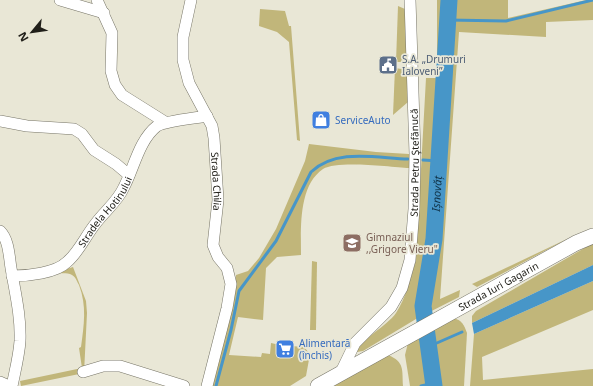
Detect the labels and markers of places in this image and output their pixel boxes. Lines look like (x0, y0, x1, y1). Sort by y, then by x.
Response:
place label: S.A. „Drumuri Ialoveni” (402, 52, 466, 78)
public building icon: S.A. „Drumuri Ialoveni” (377, 54, 399, 76)
shop icon: ServiceAuto (310, 109, 332, 131)
place label: ServiceAuto (335, 113, 391, 127)
place label: Gimnaziul ,,Grigore Vieru" (366, 230, 438, 256)
school or university icon: Gimnaziul ,,Grigore Vieru" (341, 232, 363, 254)
place label: Alimentară (închis) (299, 336, 350, 362)
supermarket icon: Alimentară (închis) (274, 338, 296, 360)

